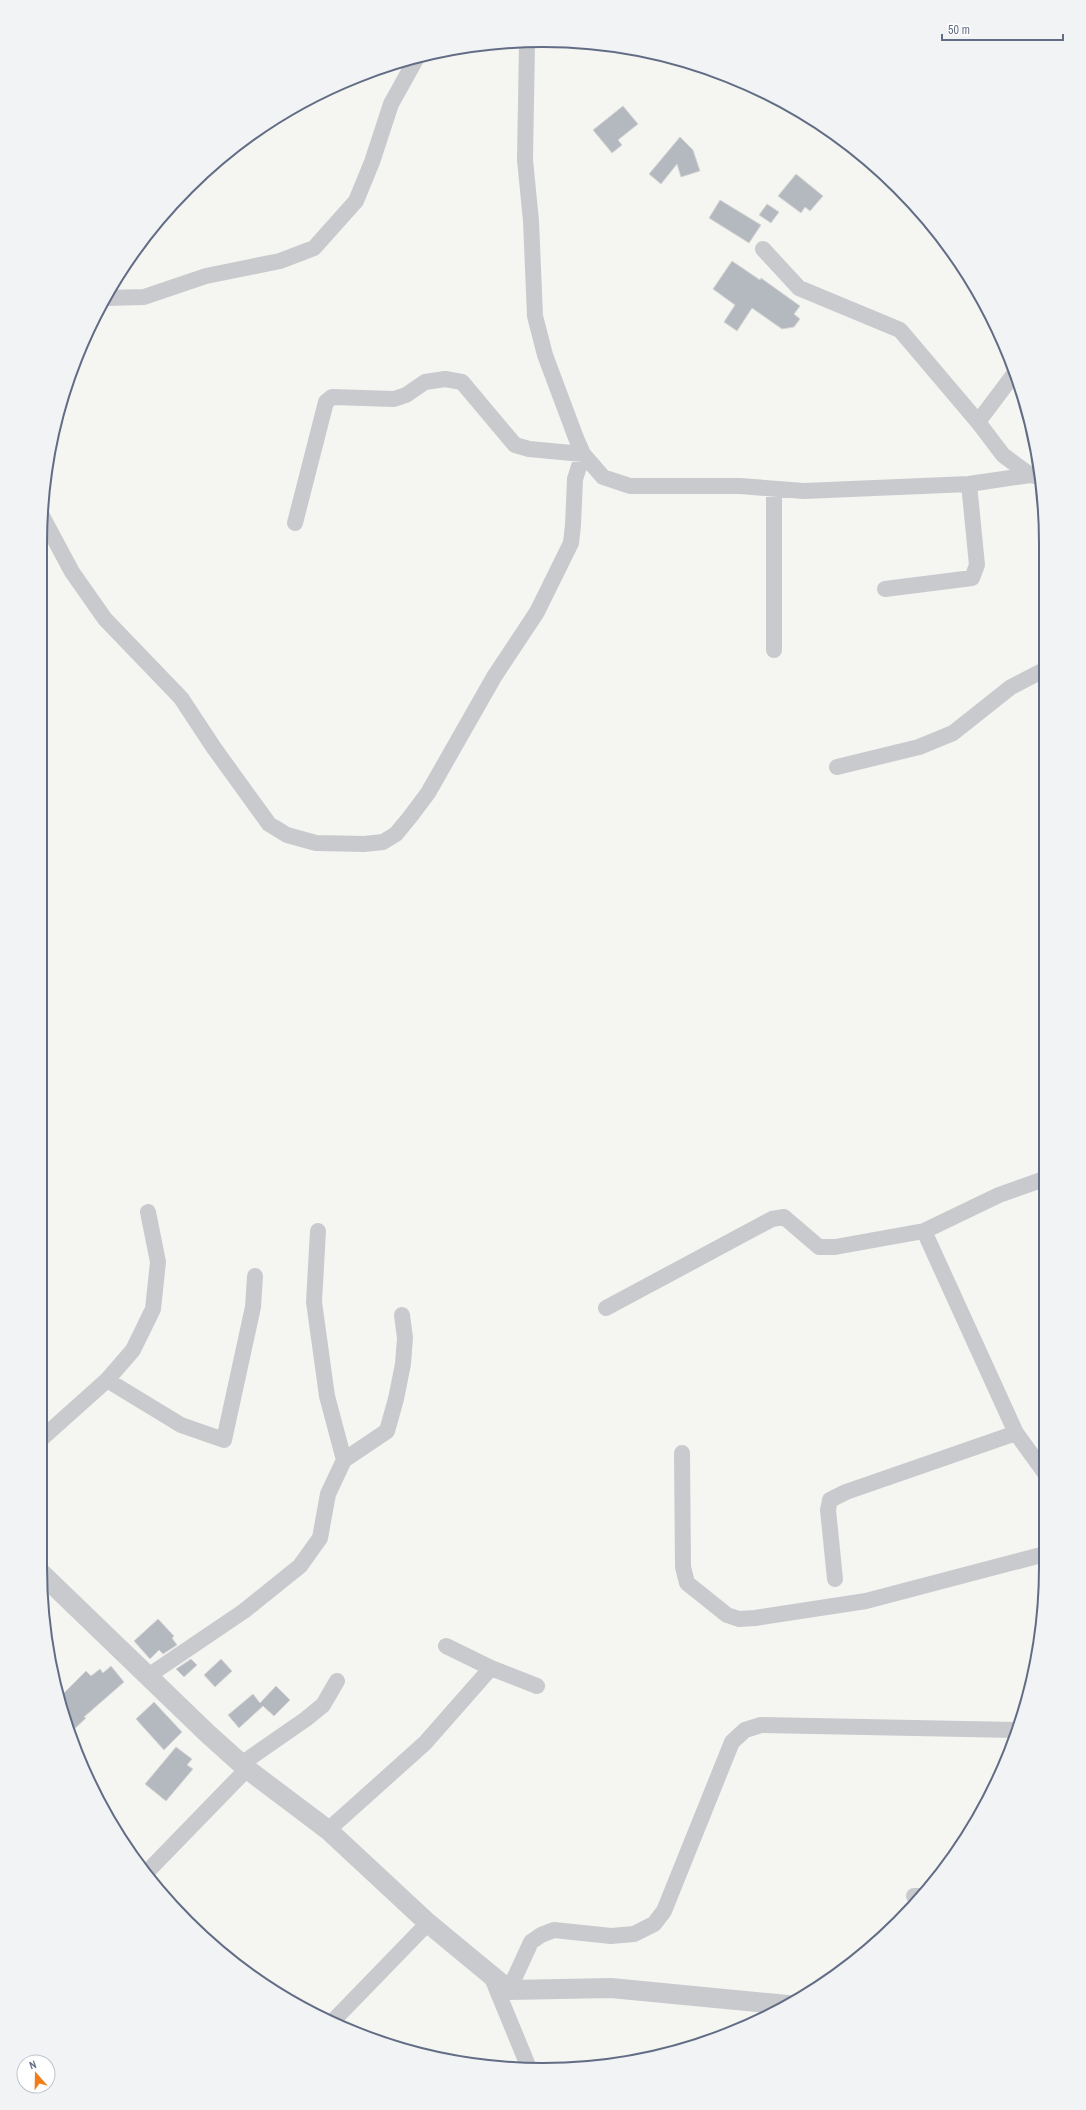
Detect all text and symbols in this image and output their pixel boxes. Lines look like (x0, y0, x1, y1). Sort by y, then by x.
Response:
scale bar (942, 16, 1063, 42)
text: 50 m (948, 22, 970, 38)
north arrow (16, 2054, 56, 2094)
text: N (27, 2057, 38, 2072)

